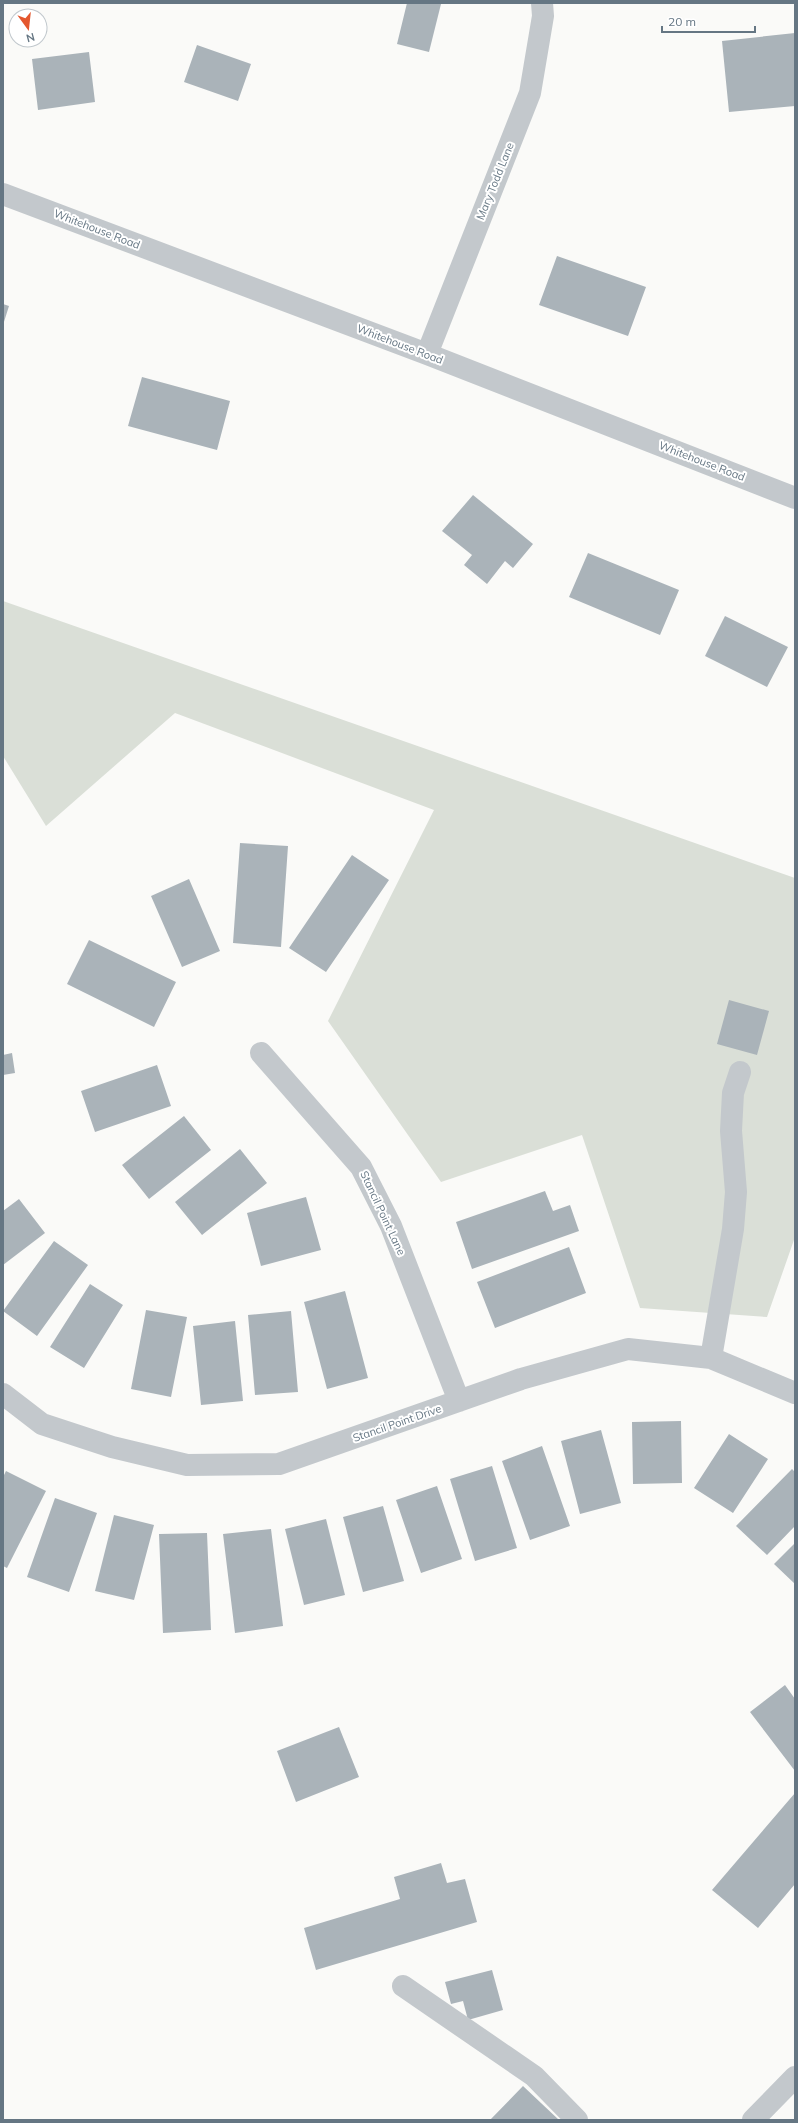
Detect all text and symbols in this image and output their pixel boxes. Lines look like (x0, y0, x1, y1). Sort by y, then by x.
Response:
north arrow (8, 8, 48, 48)
scale bar (662, 8, 755, 34)
text: 20 m (668, 14, 696, 29)
text: N (25, 30, 36, 45)
street label: Mary Todd Lane (473, 140, 517, 222)
street label: Whitehouse Road (52, 206, 142, 252)
street label: Whitehouse Road (355, 321, 445, 367)
street label: Whitehouse Road (657, 438, 747, 484)
street label: Stancil Point Lane (357, 1169, 409, 1257)
street label: Stancil Point Drive (351, 1401, 443, 1445)

